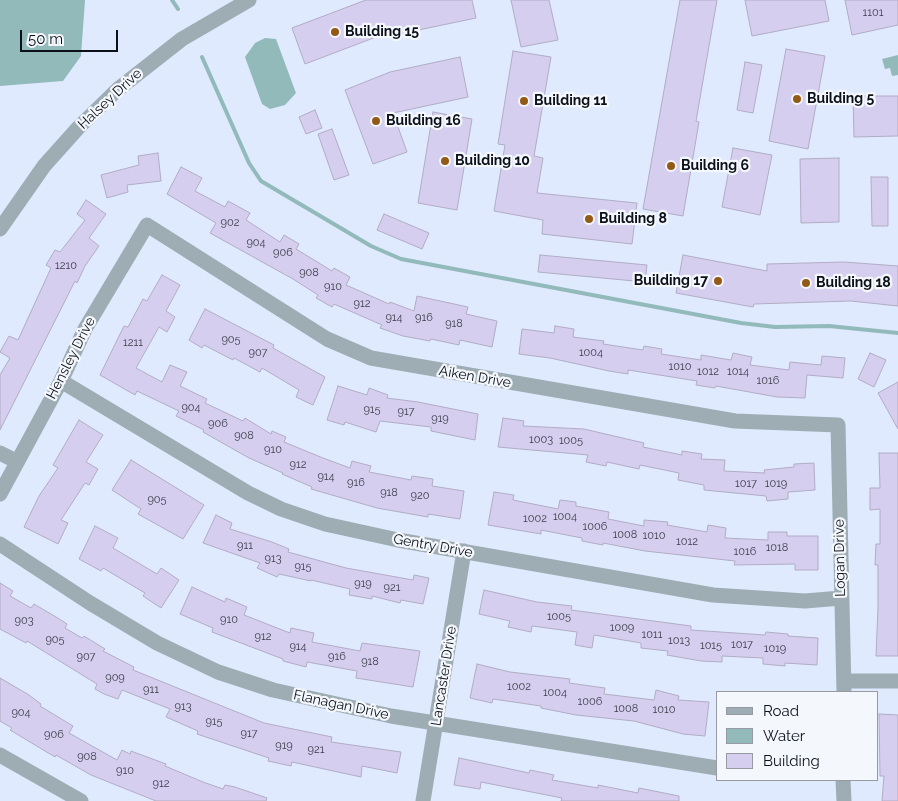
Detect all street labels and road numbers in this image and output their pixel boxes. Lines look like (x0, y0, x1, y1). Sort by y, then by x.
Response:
street label: Halsey Drive (75, 65, 145, 133)
street label: Hensley Drive (43, 314, 99, 402)
street label: Aiken Drive (438, 362, 512, 392)
street label: Logan Drive (831, 519, 849, 597)
street label: Gentry Drive (392, 531, 474, 561)
street label: Lancaster Drive (428, 625, 460, 727)
street label: Flanagan Drive (292, 687, 390, 723)

